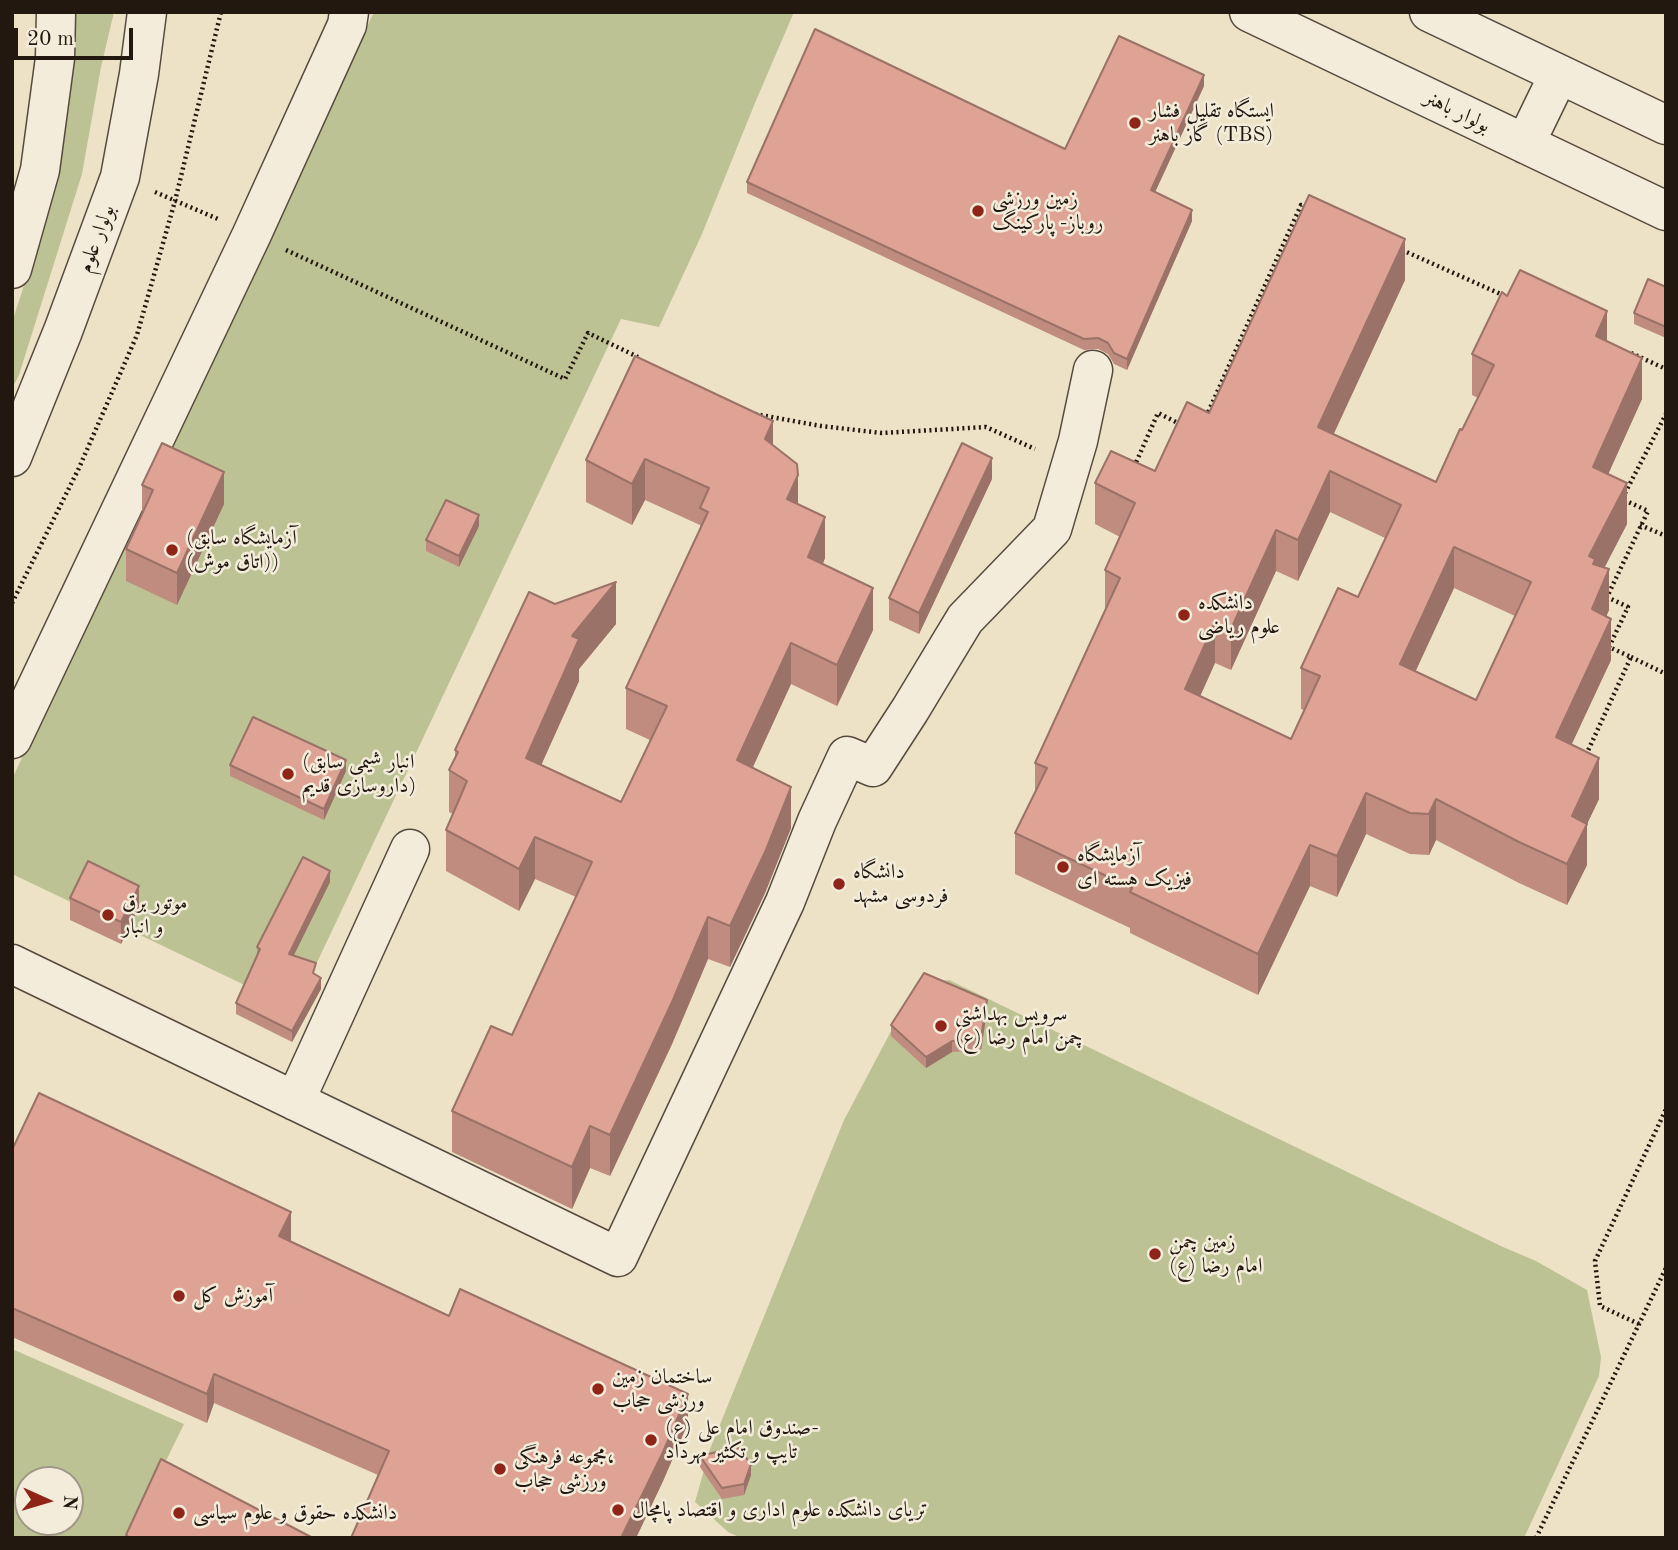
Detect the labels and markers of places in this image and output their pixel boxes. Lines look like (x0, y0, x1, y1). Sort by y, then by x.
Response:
place label: ایستگاه تقلیل فشار گاز باهنر (TBS) (1149, 98, 1274, 148)
marker: ایستگاه تقلیل فشار گاز باهنر (TBS) (1127, 115, 1143, 131)
place label: زمین ورزشی روباز- پارکینگ (992, 186, 1103, 236)
marker: زمین ورزشی روباز- پارکینگ (970, 203, 986, 219)
place label: (آزمایشگاه سابق (اتاق موش)) (186, 525, 297, 575)
marker: (آزمایشگاه سابق (اتاق موش)) (164, 542, 180, 558)
place label: دانشکده علوم ریاضی (1198, 590, 1280, 640)
marker: دانشکده علوم ریاضی (1176, 607, 1192, 623)
place label: (انبار شیمی سابق داروسازی قدیم) (302, 749, 416, 799)
marker: (انبار شیمی سابق داروسازی قدیم) (280, 766, 296, 782)
place label: آزمایشگاه فیزیک هسته ای (1077, 842, 1192, 892)
place label: دانشگاه فردوسی مشهد (853, 859, 948, 909)
marker: آزمایشگاه فیزیک هسته ای (1055, 859, 1071, 875)
marker: دانشگاه فردوسی مشهد (831, 876, 847, 892)
place label: موتور برق و انبار (122, 890, 187, 940)
marker: موتور برق و انبار (100, 907, 116, 923)
place label: سرویس بهداشتی چمن امام رضا (ع) (955, 1001, 1083, 1051)
marker: سرویس بهداشتی چمن امام رضا (ع) (933, 1018, 949, 1034)
place label: زمین چمن امام رضا (ع) (1169, 1229, 1263, 1279)
marker: زمین چمن امام رضا (ع) (1147, 1246, 1163, 1262)
place label: آموزش کل (193, 1283, 273, 1309)
marker: آموزش کل (171, 1288, 187, 1304)
place label: ساختمان زمین ورزشی حجاب (612, 1364, 713, 1414)
marker: ساختمان زمین ورزشی حجاب (590, 1381, 606, 1397)
place label: صندوق امام علی (ع)- تایپ و تکثیر مهرداد (665, 1415, 819, 1465)
marker: صندوق امام علی (ع)- تایپ و تکثیر مهرداد (643, 1432, 659, 1448)
place label: مجموعه فرهنگی، ورزشی حجاب (514, 1444, 615, 1494)
marker: مجموعه فرهنگی، ورزشی حجاب (492, 1461, 508, 1477)
place label: تریای دانشکده علوم اداری و اقتصاد پامچال (632, 1497, 928, 1523)
place label: دانشکده حقوق و علوم سیاسی (193, 1500, 397, 1526)
marker: تریای دانشکده علوم اداری و اقتصاد پامچال (610, 1502, 626, 1518)
marker: دانشکده حقوق و علوم سیاسی (171, 1505, 187, 1521)

